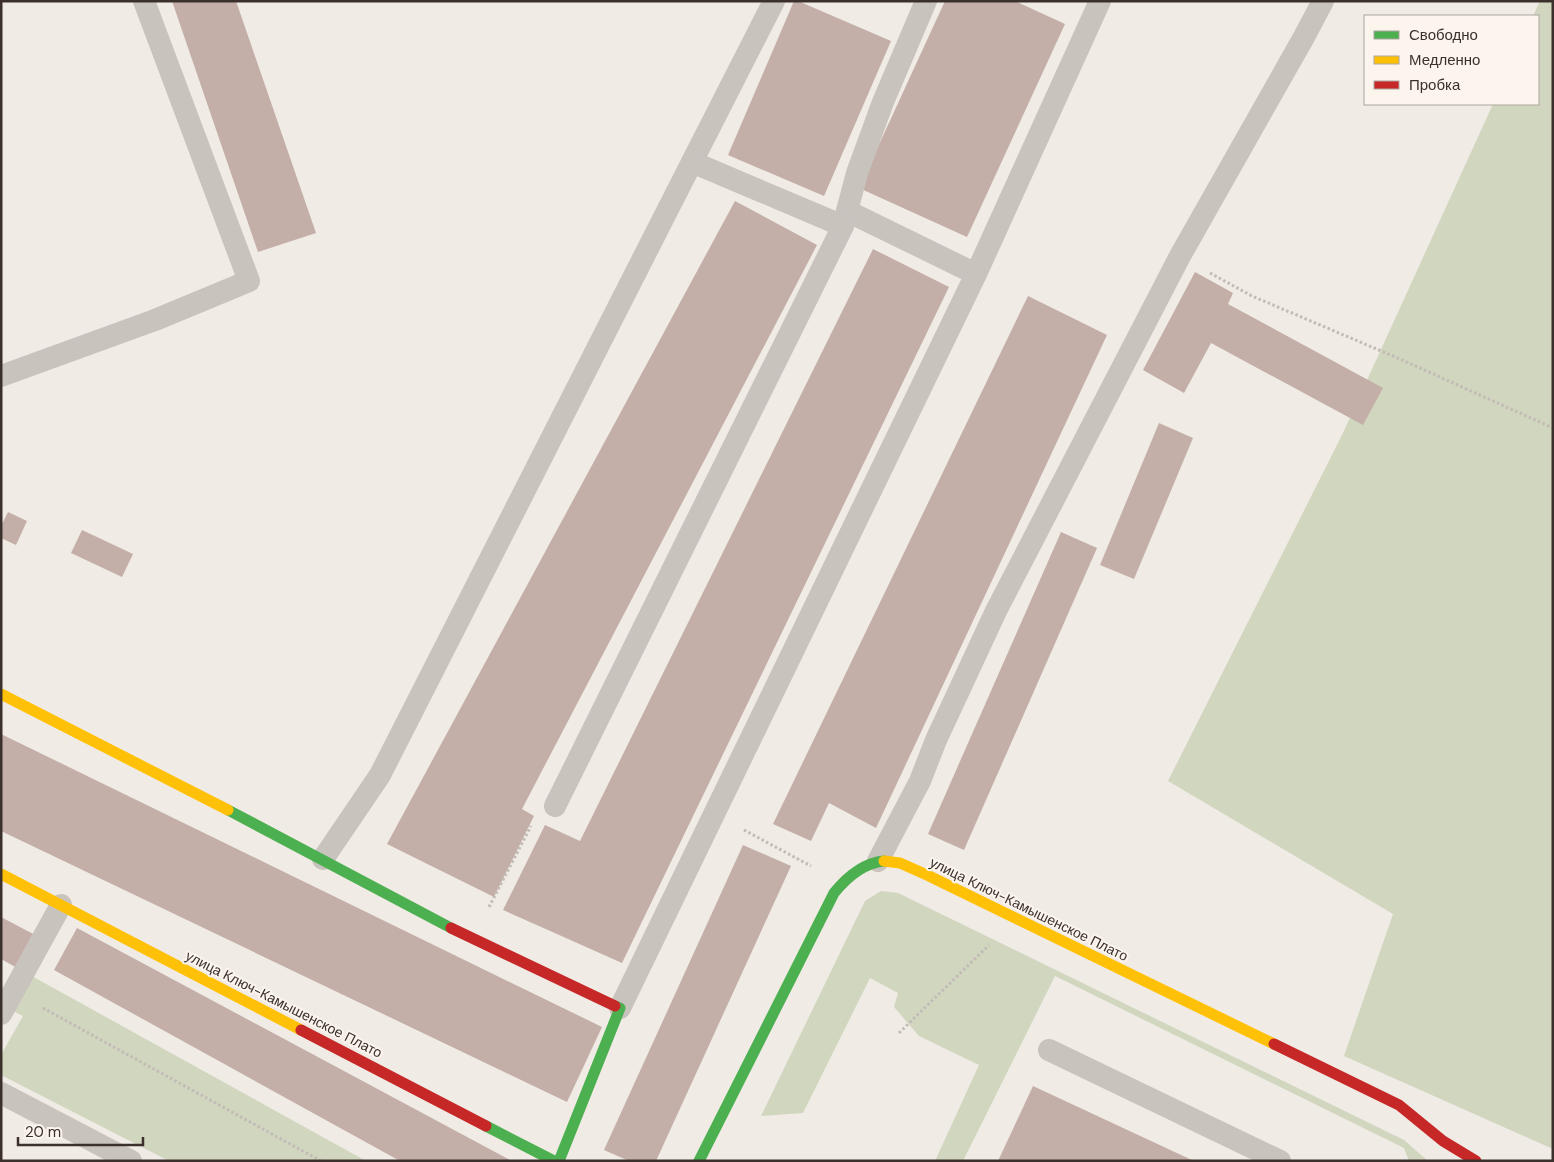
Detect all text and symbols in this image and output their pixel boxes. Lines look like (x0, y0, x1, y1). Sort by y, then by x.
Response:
legend (1364, 15, 1539, 105)
text: Свободно (1409, 25, 1478, 45)
text: Медленно (1409, 50, 1480, 70)
text: Пробка (1409, 75, 1461, 95)
street label: улица Ключ-Камышенское Плато (927, 853, 1131, 965)
street label: улица Ключ-Камышенское Плато (183, 946, 386, 1062)
scale bar (18, 1114, 142, 1146)
text: 20 m (25, 1122, 61, 1142)

